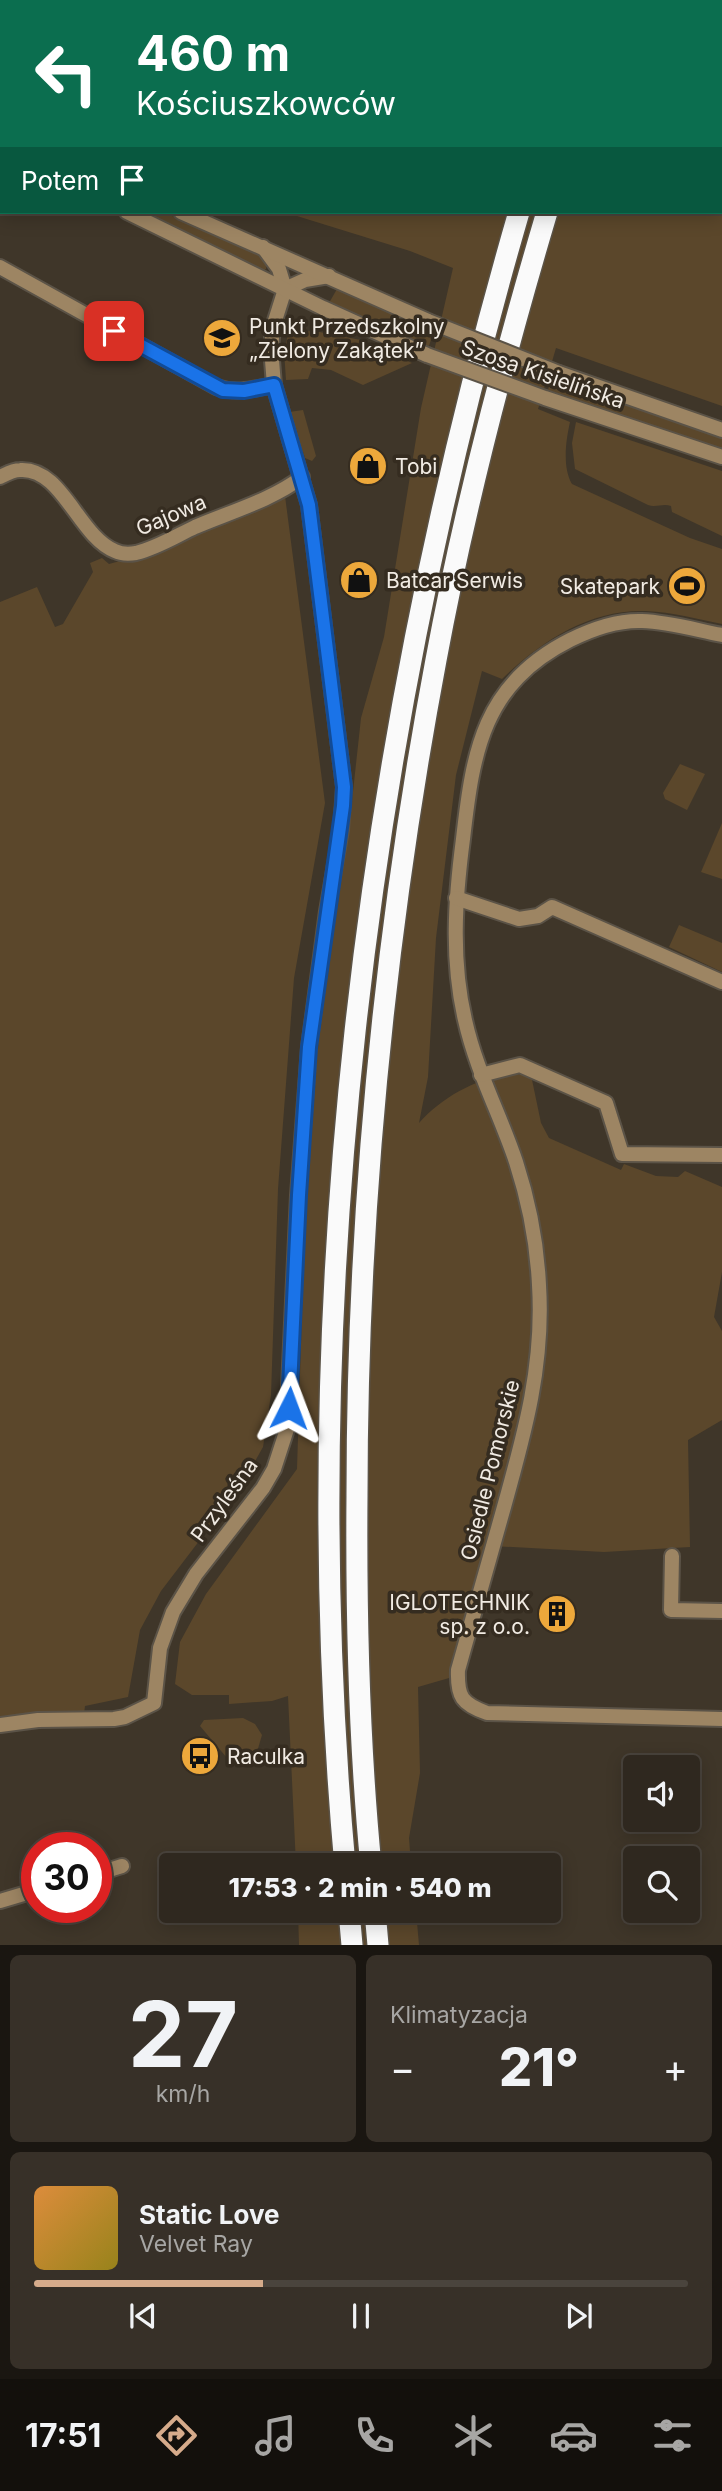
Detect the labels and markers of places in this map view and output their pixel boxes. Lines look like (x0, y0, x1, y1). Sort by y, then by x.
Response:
pin (84, 301, 144, 361)
place label: Punkt Przedszkolny „Zielony Zakątek” (249, 314, 445, 363)
school or university icon: Punkt Przedszkolny „Zielony Zakątek” (201, 317, 243, 359)
shop icon: Tobi (347, 445, 389, 487)
place label: Tobi (395, 454, 437, 479)
shop icon: Batcar Serwis (338, 559, 380, 601)
sports icon: Skatepark (666, 565, 708, 607)
place label: Batcar Serwis (386, 568, 523, 593)
place label: Skatepark (560, 574, 660, 599)
place label: IGLOTECHNIK sp. z o.o. (389, 1590, 530, 1639)
building icon: IGLOTECHNIK sp. z o.o. (536, 1593, 578, 1635)
bus stop icon: Raculka (179, 1735, 221, 1777)
place label: Raculka (227, 1744, 305, 1769)

